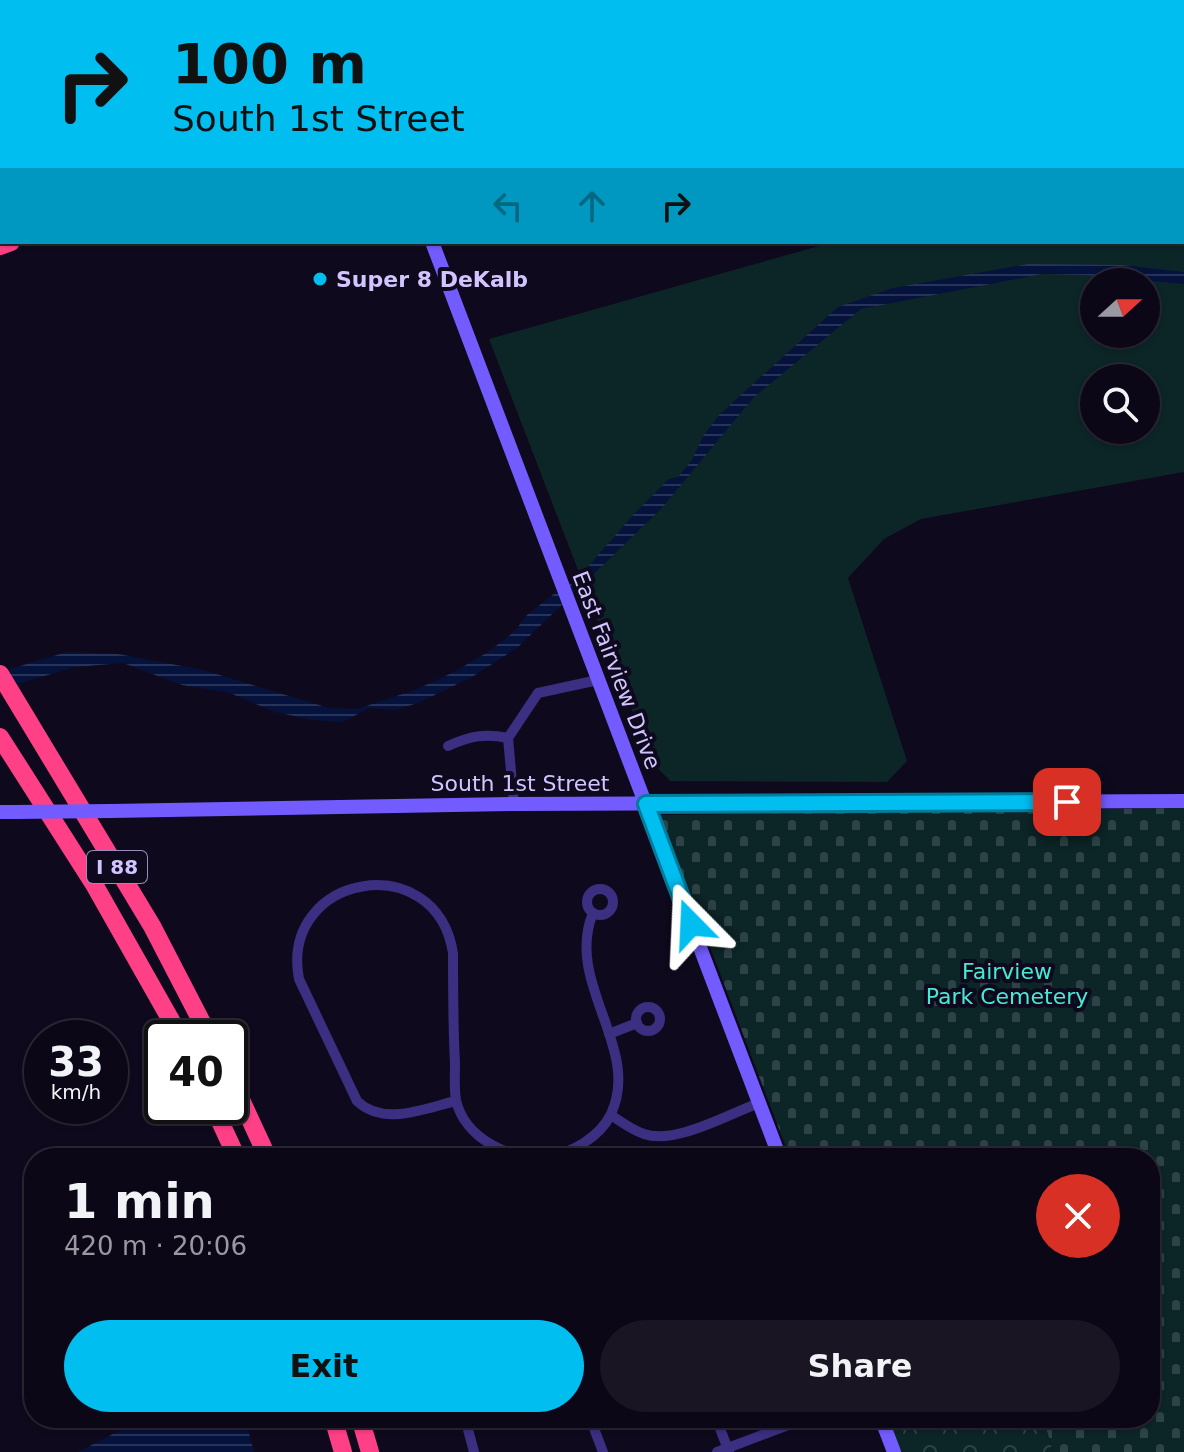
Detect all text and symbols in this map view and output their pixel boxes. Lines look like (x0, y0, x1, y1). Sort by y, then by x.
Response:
text: 100 m (172, 31, 367, 96)
icon: right (40, 32, 144, 136)
text: South 1st Street (172, 98, 465, 139)
icon: left (486, 184, 530, 228)
icon: ahead (570, 184, 614, 228)
icon: right (654, 184, 698, 228)
place label: Super 8 DeKalb (336, 267, 528, 292)
north arrow (1080, 268, 1160, 348)
map controls (1080, 268, 1160, 444)
marker: Super 8 DeKalb (311, 270, 329, 288)
button: search (1080, 364, 1160, 444)
street label: East Fairview Drive (567, 568, 666, 773)
pin (1033, 768, 1101, 836)
street label: South 1st Street (431, 771, 610, 796)
icon: arrive (1045, 780, 1089, 824)
road number: I 88 (87, 851, 147, 883)
position arrow (649, 882, 733, 966)
park label: Fairview Park Cemetery (926, 959, 1088, 1009)
speed limit sign: 40 (144, 1020, 248, 1124)
text: 33 (48, 1039, 104, 1085)
text: km/h (51, 1080, 101, 1104)
text: 1 min (64, 1173, 215, 1229)
button: close (1036, 1174, 1120, 1258)
text: 420 m · 20:06 (64, 1231, 247, 1261)
button: Exit (64, 1320, 584, 1412)
button: Share (600, 1320, 1120, 1412)

